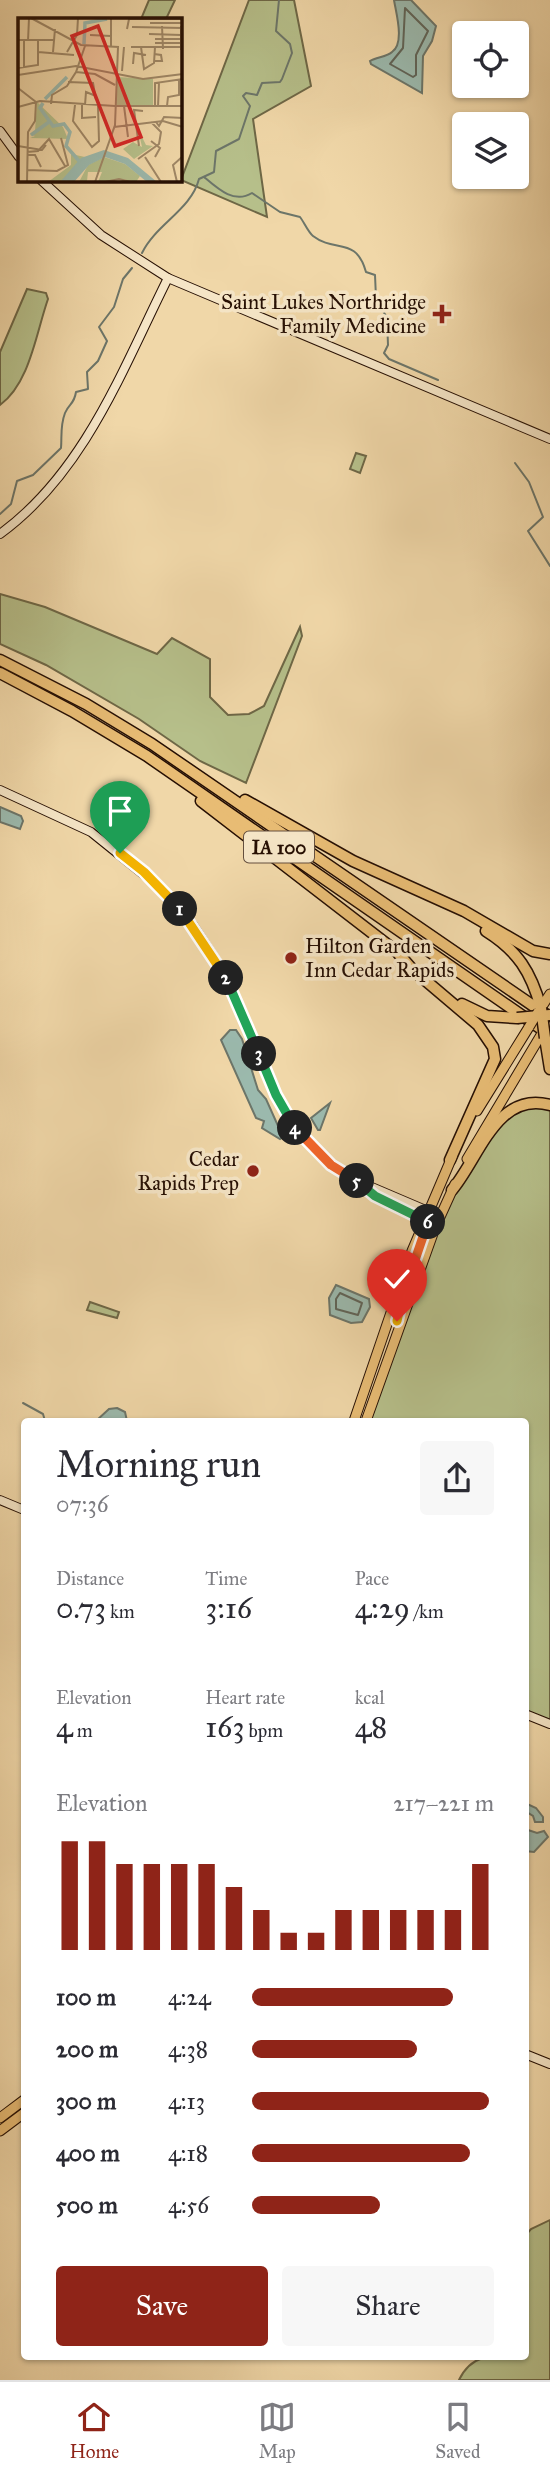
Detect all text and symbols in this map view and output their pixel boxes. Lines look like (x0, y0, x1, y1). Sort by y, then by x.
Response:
inset map (18, 18, 182, 182)
map controls (452, 21, 529, 189)
button: locate (452, 21, 529, 98)
button: layers (452, 112, 529, 189)
place label: Saint Lukes Northridge Family Medicine (221, 289, 426, 339)
marker: Saint Lukes Northridge Family Medicine (432, 304, 452, 324)
pin (90, 781, 150, 853)
icon: arrive (101, 792, 139, 830)
road number: IA 100 (244, 832, 314, 862)
pin: 1 (162, 892, 198, 926)
text: 1 (176, 897, 183, 920)
place label: Hilton Garden Inn Cedar Rapids (305, 933, 454, 983)
marker: Hilton Garden Inn Cedar Rapids (283, 950, 299, 966)
pin: 2 (208, 960, 244, 996)
text: 2 (221, 966, 230, 989)
pin: 3 (242, 1036, 276, 1072)
text: 3 (255, 1042, 262, 1065)
pin: 4 (278, 1110, 312, 1146)
text: 4 (289, 1116, 300, 1139)
place label: Cedar Rapids Prep (138, 1146, 239, 1196)
marker: Cedar Rapids Prep (245, 1163, 261, 1179)
pin: 5 (340, 1164, 374, 1198)
text: 5 (352, 1169, 361, 1192)
pin: 6 (410, 1204, 446, 1240)
text: 6 (423, 1210, 432, 1233)
pin (367, 1249, 427, 1321)
icon: check (378, 1260, 416, 1298)
text: Morning run (56, 1441, 261, 1487)
button: share (420, 1441, 494, 1515)
text: 07:36 (56, 1490, 108, 1518)
text: Distance (56, 1567, 124, 1590)
text: Time (205, 1567, 247, 1590)
text: Pace (355, 1567, 389, 1590)
text: 0.73 (56, 1590, 106, 1626)
text: 3:16 (205, 1590, 252, 1626)
text: 4:29 (355, 1590, 410, 1626)
text: km (106, 1600, 135, 1623)
text: /km (410, 1600, 444, 1623)
text: Elevation (56, 1686, 131, 1709)
text: Heart rate (205, 1686, 285, 1709)
text: kcal (355, 1686, 385, 1709)
text: 4 (56, 1709, 73, 1745)
text: 163 (205, 1709, 244, 1745)
text: 48 (355, 1709, 387, 1745)
text: m (73, 1719, 93, 1742)
text: bpm (244, 1719, 283, 1742)
text: Elevation (56, 1789, 147, 1817)
text: 217–221 m (393, 1789, 494, 1817)
text: 100 m (56, 1983, 116, 2011)
text: 4:24 (168, 1983, 211, 2011)
text: 200 m (56, 2035, 118, 2063)
text: 4:38 (168, 2035, 208, 2063)
text: 300 m (56, 2087, 116, 2115)
text: 4:13 (168, 2087, 205, 2115)
text: 400 m (56, 2139, 120, 2167)
text: 4:18 (168, 2139, 208, 2167)
text: 500 m (56, 2191, 118, 2219)
text: 4:56 (168, 2191, 209, 2219)
button: Save (56, 2266, 268, 2346)
button: Share (282, 2266, 494, 2346)
tab: Home (70, 2398, 119, 2463)
tab: Map (258, 2398, 296, 2463)
tab: Saved (435, 2398, 480, 2463)

